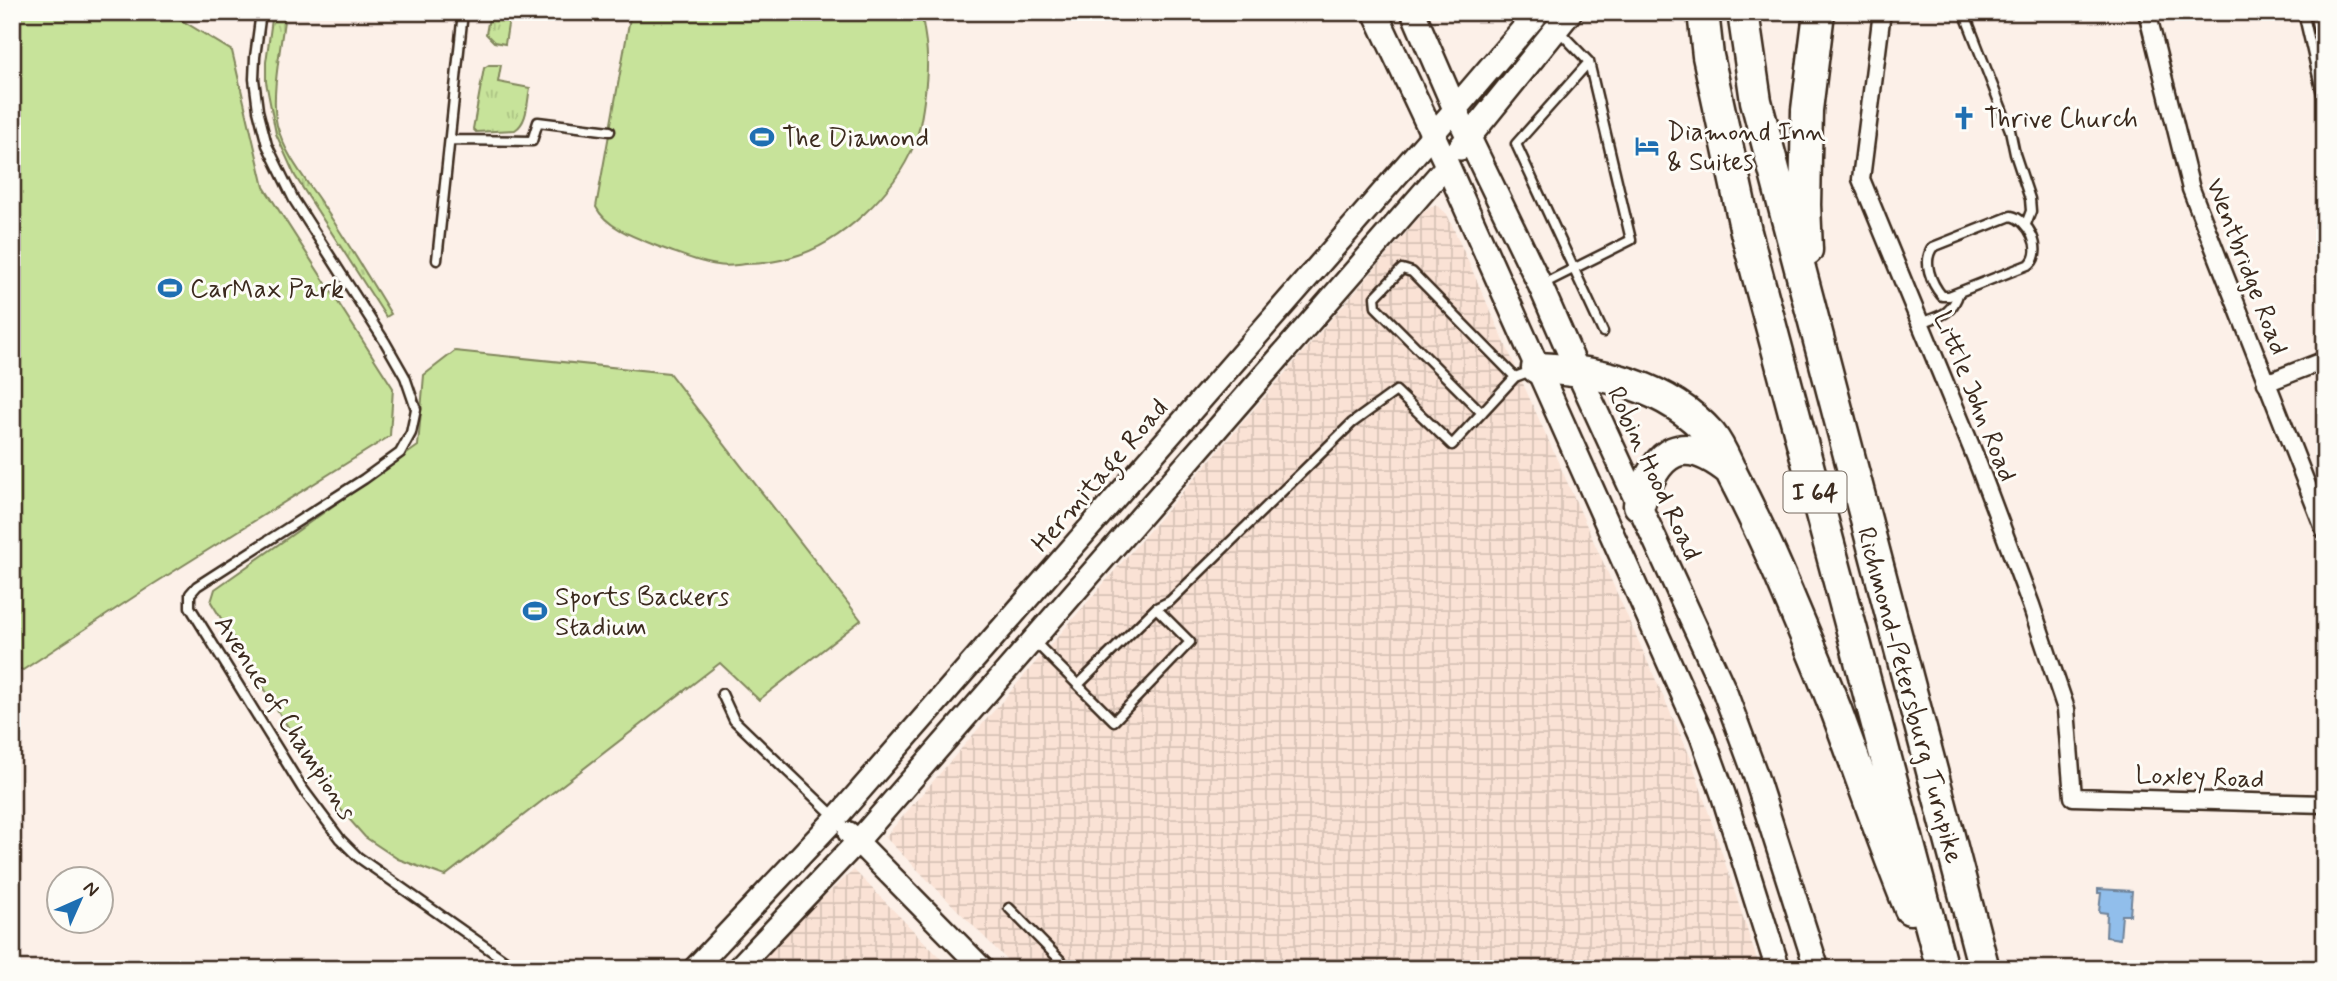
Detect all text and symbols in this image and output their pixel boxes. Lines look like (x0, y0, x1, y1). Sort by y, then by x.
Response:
place label: Thrive Church (1984, 103, 2138, 137)
church icon: Thrive Church (1950, 104, 1978, 132)
place label: Diamond Inn & Suites (1667, 116, 1826, 180)
place label: The Diamond (782, 122, 929, 156)
sports icon: The Diamond (748, 123, 776, 151)
hotel icon: Diamond Inn & Suites (1633, 132, 1661, 160)
street label: Wentbridge Road (2197, 174, 2295, 360)
place label: CarMax Park (190, 273, 344, 307)
sports icon: CarMax Park (156, 274, 184, 302)
street label: Little John Road (1925, 307, 2024, 487)
street label: Robin Hood Road (1598, 381, 1708, 566)
street label: Hermitage Road (1025, 392, 1179, 562)
road number: I 64 (1784, 472, 1846, 512)
street label: Richmond-Petersburg Turnpike (1848, 524, 1970, 867)
place label: Sports Backers Stadium (555, 581, 729, 645)
sports icon: Sports Backers Stadium (521, 597, 549, 625)
street label: Avenue of Champions (205, 609, 363, 827)
street label: Loxley Road (2135, 759, 2265, 797)
north arrow (46, 866, 116, 936)
text: N (78, 876, 104, 902)

